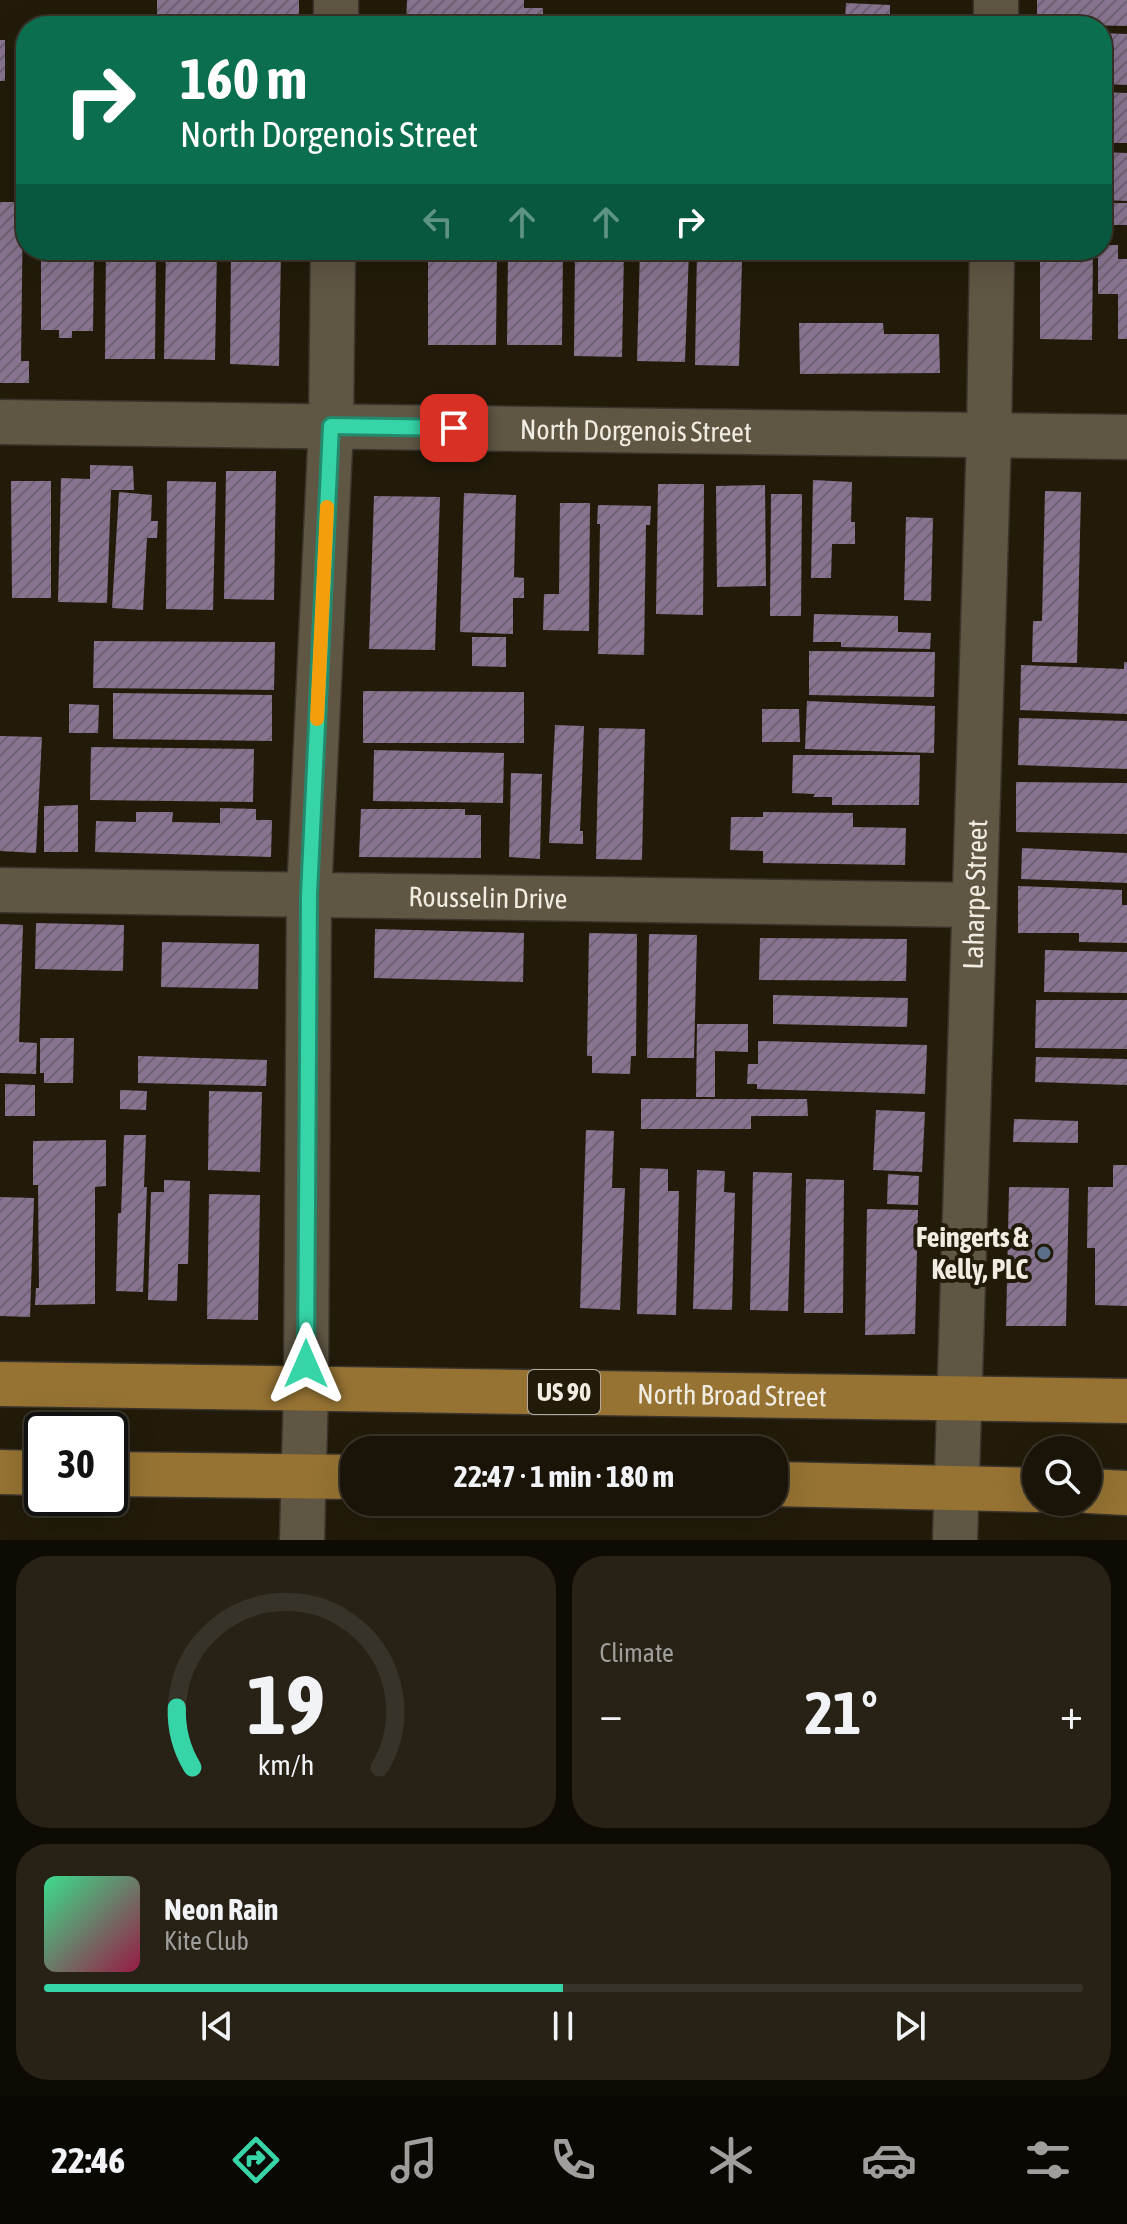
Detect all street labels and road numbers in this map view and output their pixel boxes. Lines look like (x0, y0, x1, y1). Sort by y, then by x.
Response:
street label: North Dorgenois Street (520, 413, 752, 448)
street label: Laharpe Street (957, 819, 993, 970)
street label: Rousselin Drive (408, 880, 568, 915)
road number: US 90 (528, 1370, 600, 1414)
street label: North Broad Street (637, 1378, 827, 1412)

